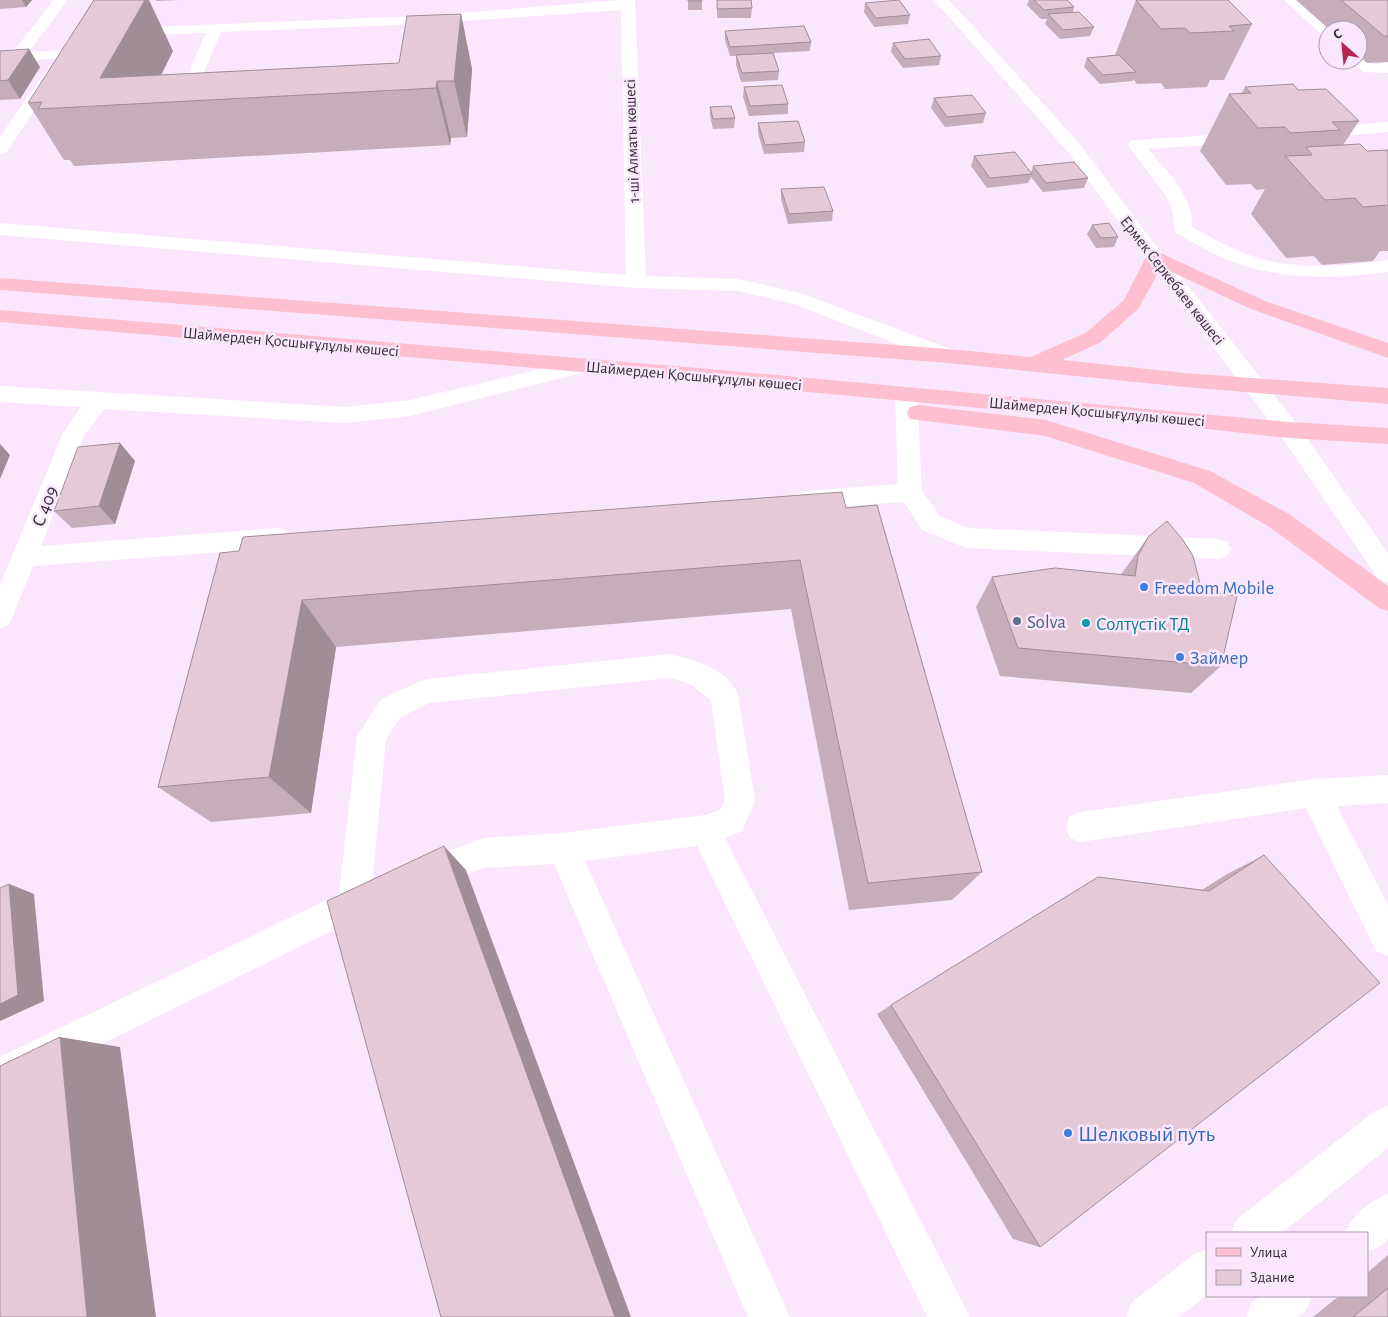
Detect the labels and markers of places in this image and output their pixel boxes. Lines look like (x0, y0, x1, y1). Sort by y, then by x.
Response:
place label: Freedom Mobile (1154, 579, 1274, 598)
marker: Freedom Mobile (1138, 581, 1150, 593)
place label: Solva (1027, 613, 1066, 632)
marker: Solva (1011, 615, 1023, 627)
place label: Солтүстік ТД (1096, 615, 1190, 634)
marker: Солтүстік ТД (1080, 617, 1092, 629)
place label: Займер (1190, 649, 1248, 668)
marker: Займер (1174, 651, 1186, 663)
place label: Шелковый путь (1078, 1123, 1216, 1145)
marker: Шелковый путь (1062, 1127, 1074, 1139)

